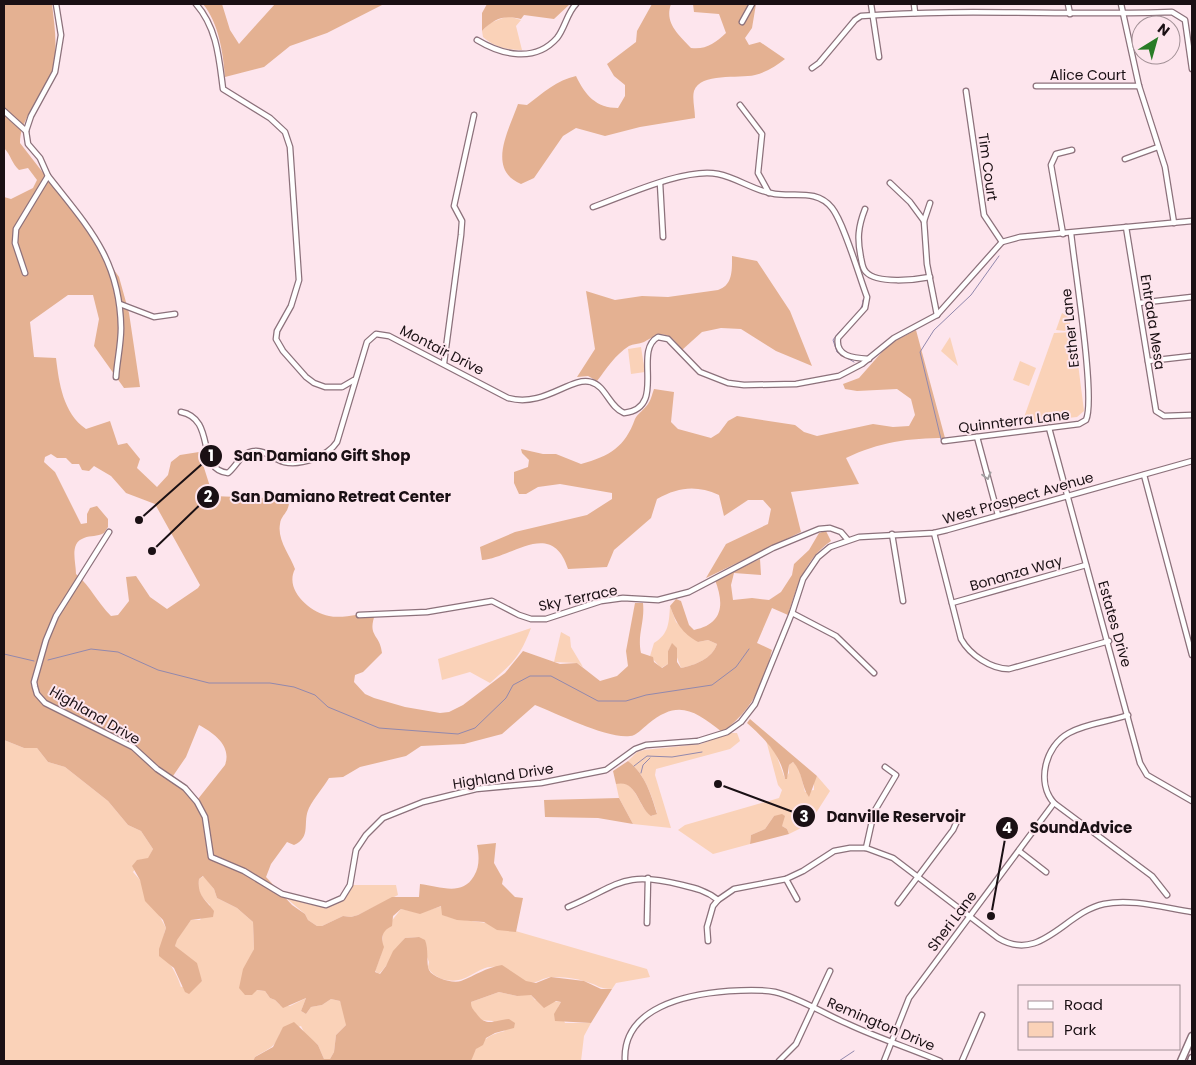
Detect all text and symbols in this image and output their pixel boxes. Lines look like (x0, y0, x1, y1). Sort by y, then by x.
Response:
north arrow (1131, 15, 1181, 65)
text: N (1154, 18, 1174, 41)
street label: Alice Court (1050, 65, 1126, 85)
street label: Tim Court (973, 132, 1003, 202)
street label: Entrada Mesa (1136, 273, 1170, 371)
street label: Esther Lane (1056, 287, 1084, 368)
street label: Montair Drive (396, 320, 488, 380)
street label: Quinnterra Lane (957, 404, 1071, 438)
callout: San Damiano Gift Shop (199, 441, 420, 471)
text: 1 (208, 445, 214, 466)
text: San Damiano Gift Shop (234, 445, 410, 466)
street label: West Prospect Avenue (940, 467, 1096, 529)
one-way arrow (982, 471, 992, 479)
callout: San Damiano Retreat Center (196, 482, 461, 512)
text: 2 (204, 486, 213, 507)
text: San Damiano Retreat Center (231, 486, 452, 507)
street label: Bonanza Way (967, 550, 1065, 596)
street label: Estates Drive (1093, 578, 1137, 670)
street label: Sky Terrace (537, 580, 620, 616)
street label: Highland Drive (46, 681, 144, 749)
street label: Highland Drive (451, 758, 555, 794)
callout: Danville Reservoir (791, 801, 975, 831)
text: 3 (799, 806, 809, 827)
text: Danville Reservoir (826, 806, 966, 827)
callout: SoundAdvice (995, 813, 1142, 843)
text: 4 (1002, 817, 1012, 838)
text: SoundAdvice (1030, 817, 1132, 838)
street label: Sheri Lane (923, 886, 982, 956)
legend (1018, 985, 1181, 1050)
street label: Remington Drive (824, 992, 938, 1056)
text: Road (1064, 994, 1103, 1015)
text: Park (1064, 1019, 1096, 1040)

